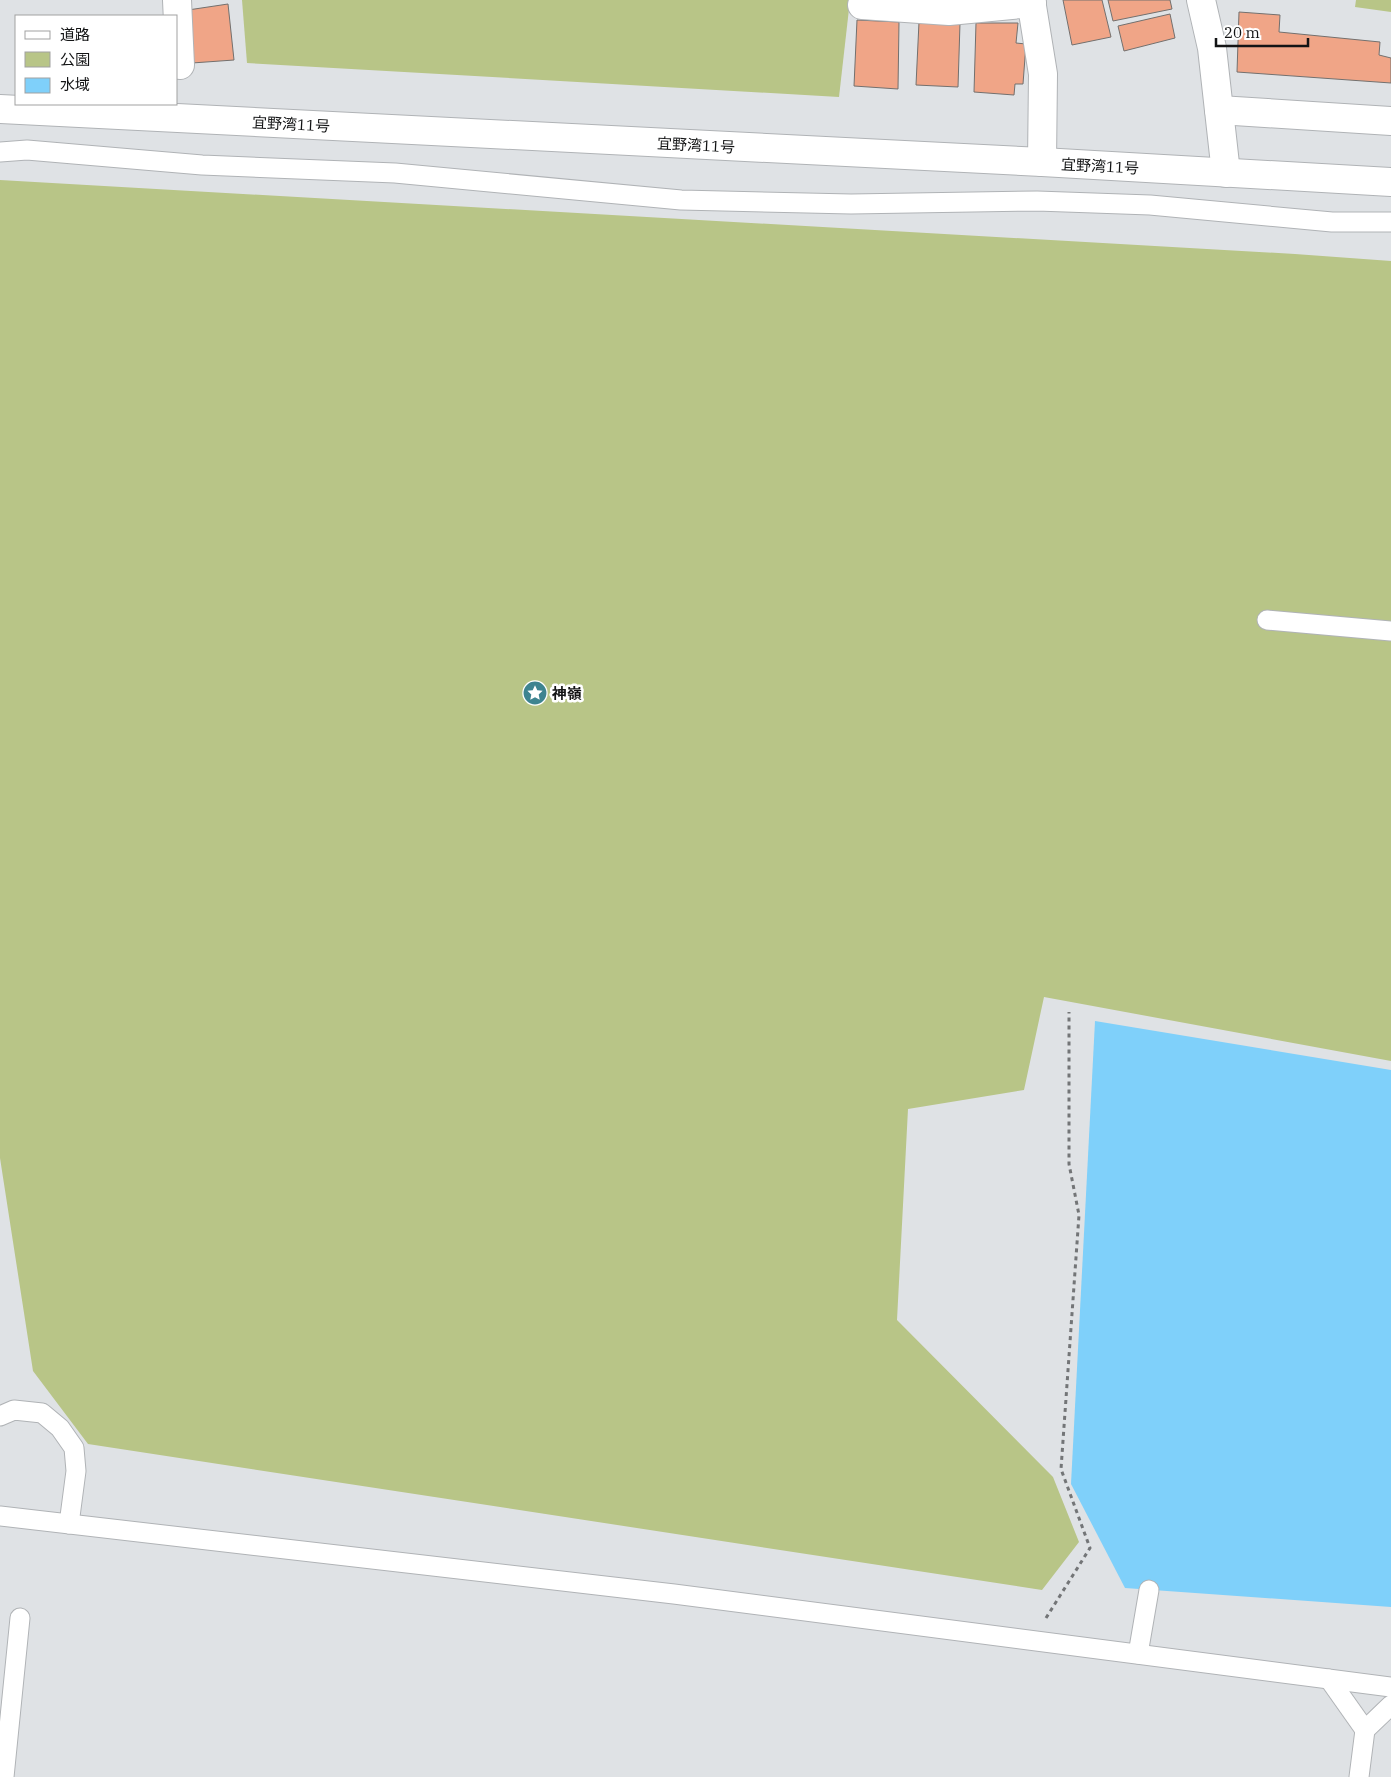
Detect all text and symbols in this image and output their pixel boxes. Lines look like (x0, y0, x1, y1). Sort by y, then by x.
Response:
legend (15, 15, 178, 105)
scale bar (1216, 15, 1308, 47)
text: 20 m (1224, 23, 1260, 42)
text: 道路 (60, 25, 90, 44)
text: 公園 (60, 50, 90, 69)
text: 水域 (60, 75, 90, 94)
street label: 宜野湾11号 (252, 112, 330, 136)
street label: 宜野湾11号 (657, 133, 735, 157)
street label: 宜野湾11号 (1061, 154, 1139, 178)
place icon: 神嶺 (522, 680, 548, 706)
place label: 神嶺 (551, 684, 582, 703)

